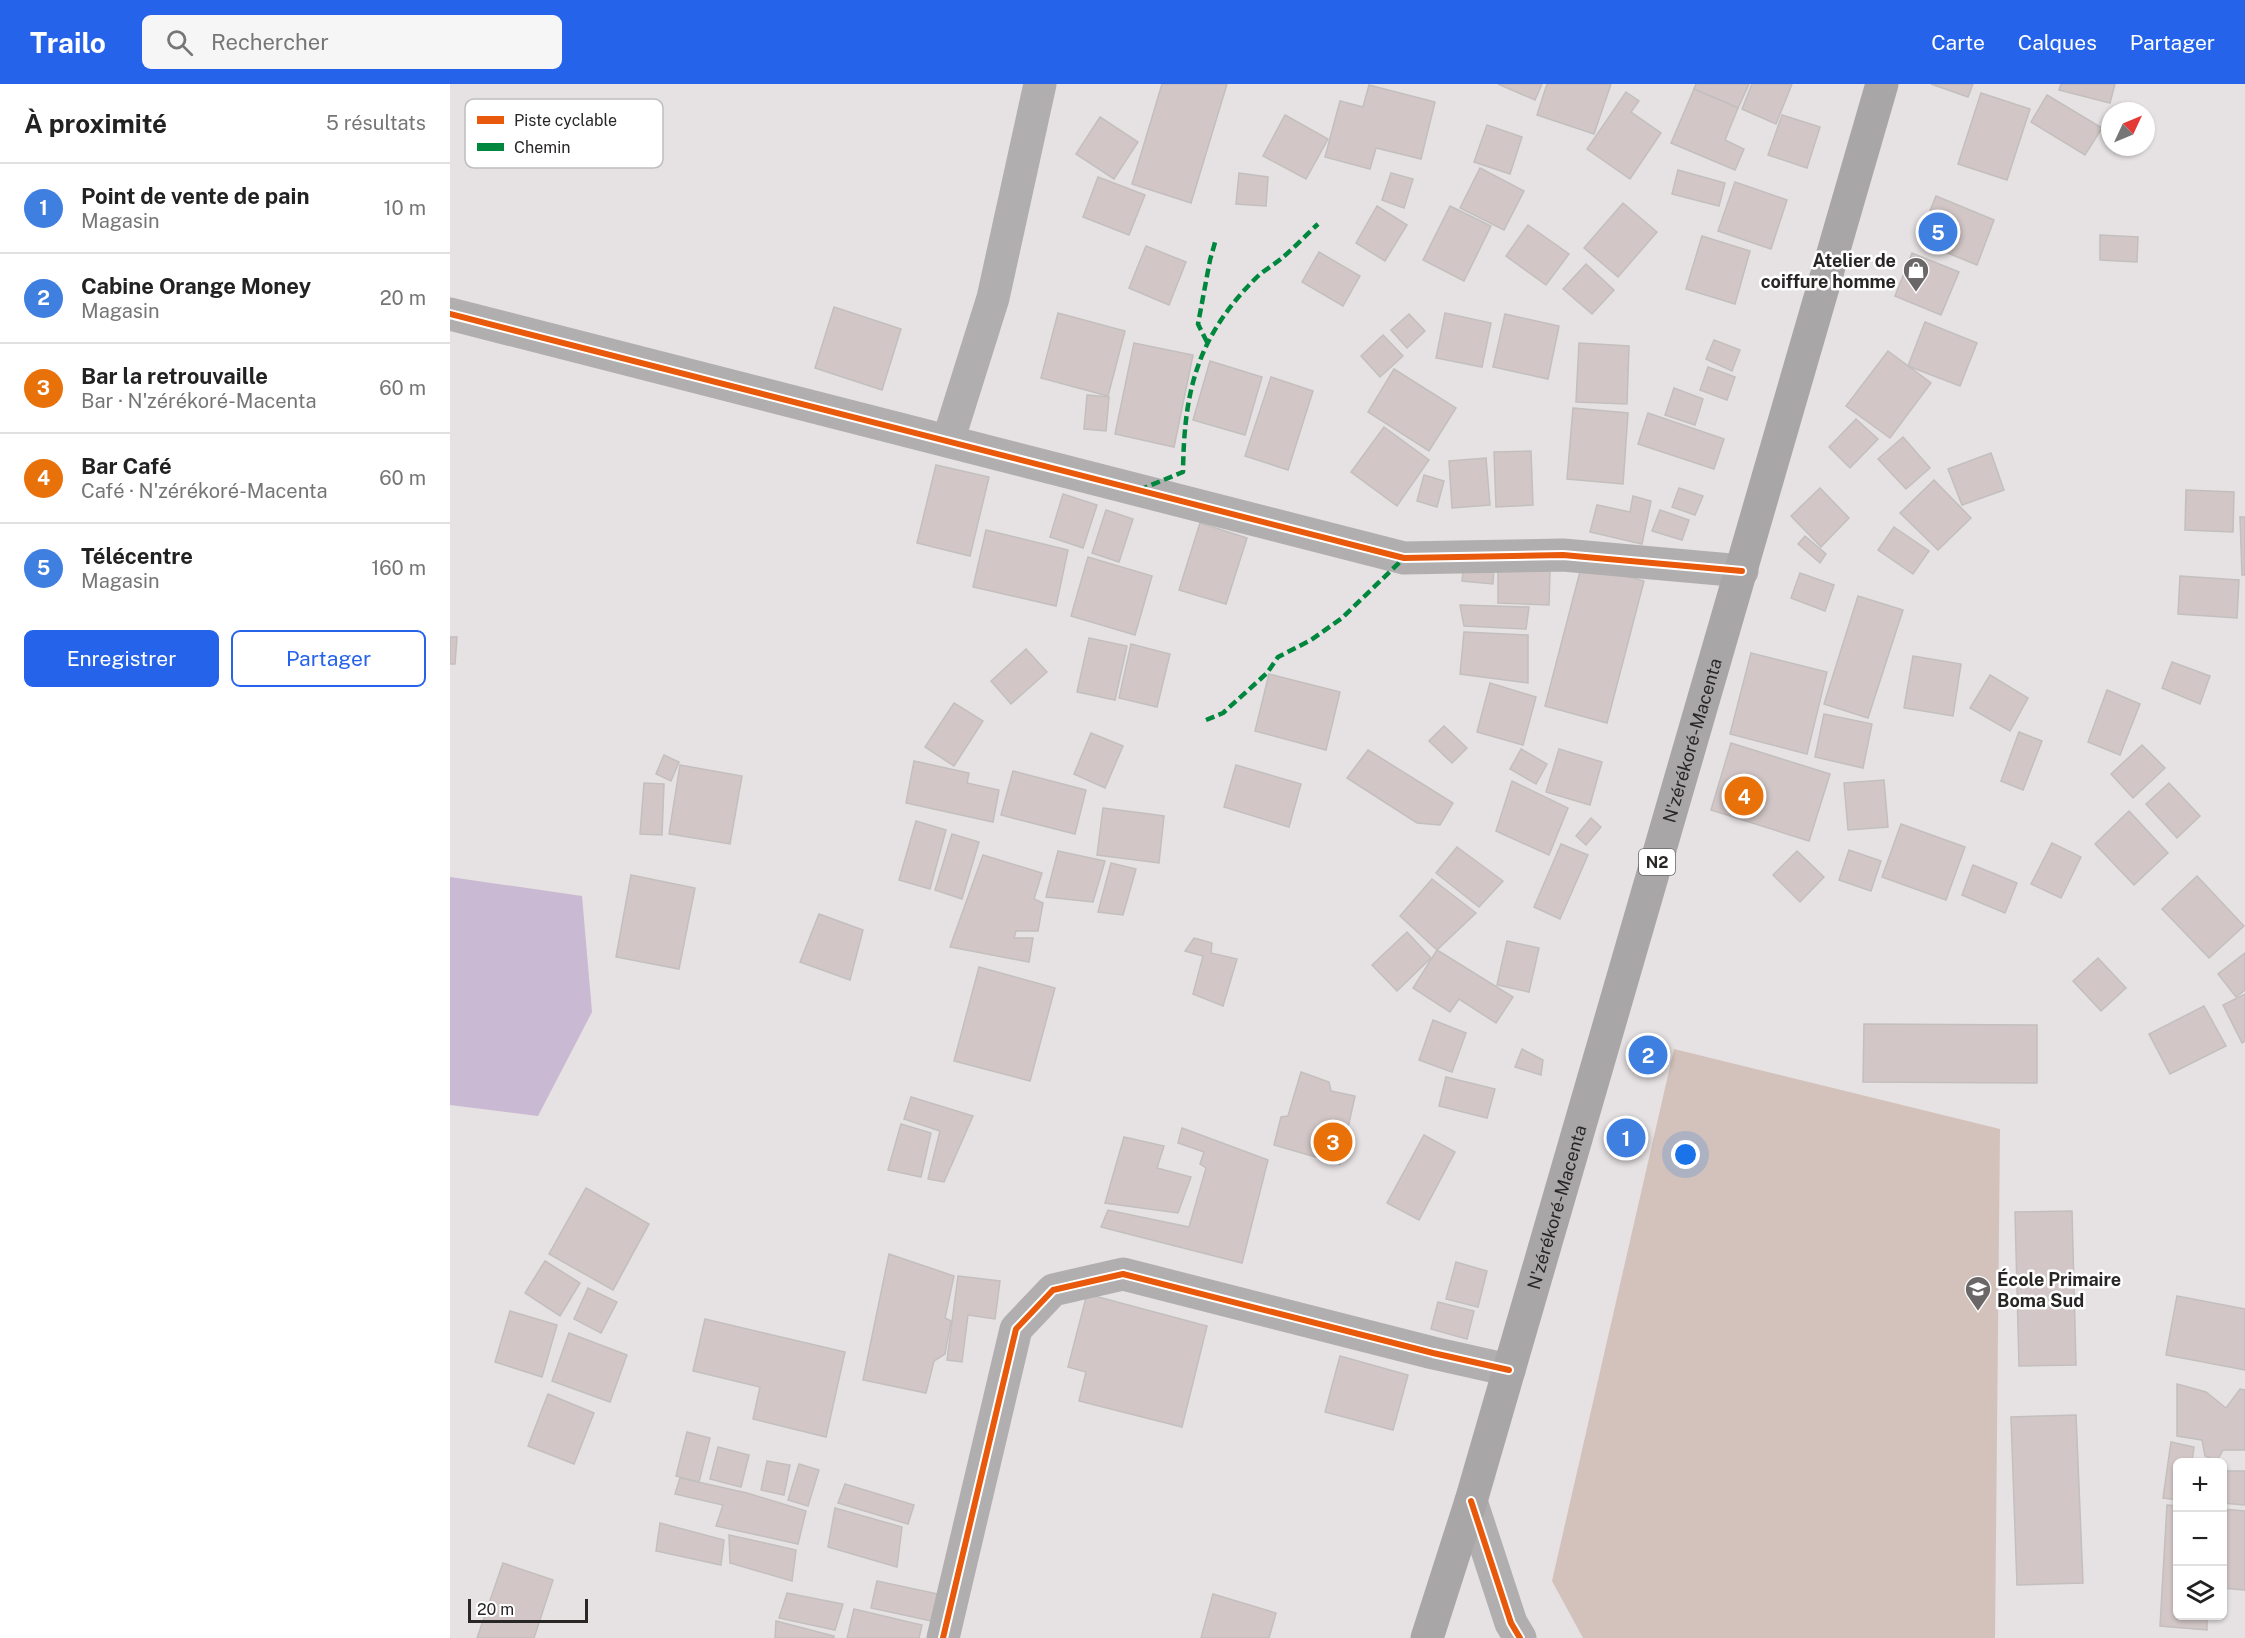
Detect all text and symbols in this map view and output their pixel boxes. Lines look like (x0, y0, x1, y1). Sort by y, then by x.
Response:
search box (142, 15, 562, 69)
text: Trailo (30, 26, 106, 59)
icon: search (163, 26, 196, 59)
text: Rechercher (211, 29, 329, 55)
text: Carte (1931, 30, 1985, 55)
text: Calques (2018, 30, 2097, 55)
text: Partager (2130, 30, 2215, 55)
legend (465, 99, 663, 168)
north arrow (2101, 102, 2155, 156)
text: À proximité (24, 108, 167, 139)
text: 5 résultats (326, 111, 426, 135)
text: Piste cyclable (514, 111, 617, 130)
text: Chemin (514, 138, 570, 157)
text: Point de vente de pain (81, 183, 309, 209)
text: 1 (39, 196, 48, 220)
text: 10 m (383, 196, 426, 220)
text: Magasin (81, 209, 160, 233)
pin: 5 (1918, 210, 1958, 254)
place label: Atelier de coiffure homme (1761, 250, 1896, 292)
shop icon: Atelier de coiffure homme (1901, 255, 1931, 293)
text: Cabine Orange Money (81, 273, 311, 299)
text: 2 (37, 286, 50, 310)
text: 20 m (380, 286, 426, 310)
text: Magasin (81, 299, 160, 323)
text: Bar la retrouvaille (81, 363, 268, 389)
text: 3 (37, 376, 50, 400)
text: 60 m (379, 376, 426, 400)
text: Bar · N'zérékoré-Macenta (81, 389, 317, 413)
text: Bar Café (81, 453, 172, 479)
text: 4 (37, 466, 50, 490)
text: 60 m (379, 466, 426, 490)
text: Café · N'zérékoré-Macenta (81, 479, 328, 503)
text: Télécentre (81, 543, 193, 569)
text: 5 (37, 556, 50, 580)
text: 160 m (371, 556, 426, 580)
text: Magasin (81, 569, 160, 593)
button: Enregistrer (24, 630, 219, 687)
button: Partager (231, 630, 426, 687)
street label: N'zérékoré-Macenta (1658, 656, 1725, 825)
pin: 4 (1724, 774, 1764, 818)
road number: N2 (1639, 849, 1675, 875)
pin: 2 (1628, 1032, 1668, 1078)
pin: 1 (1606, 1116, 1646, 1160)
pin: 3 (1314, 1120, 1352, 1164)
street label: N'zérékoré-Macenta (1522, 1122, 1590, 1292)
your location (1671, 1140, 1700, 1169)
place label: École Primaire Boma Sud (1997, 1268, 2121, 1311)
school or university icon: École Primaire Boma Sud (1963, 1274, 1993, 1312)
map controls (2173, 1458, 2227, 1620)
button: + (2173, 1458, 2227, 1512)
button: − (2173, 1512, 2227, 1566)
button: layers (2173, 1566, 2227, 1620)
scale bar (468, 1596, 588, 1624)
text: 20 m (477, 1600, 514, 1619)

